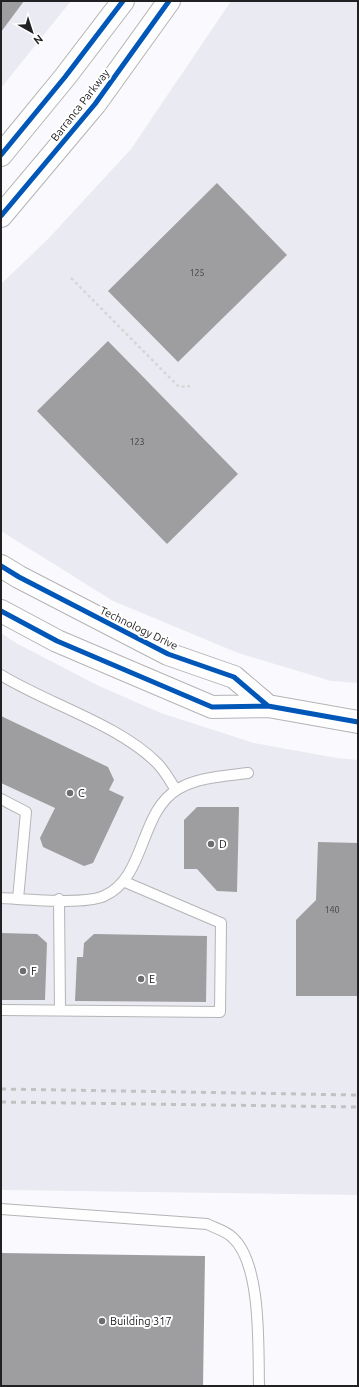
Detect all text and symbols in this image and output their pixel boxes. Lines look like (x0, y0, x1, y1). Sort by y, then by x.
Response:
north arrow (12, 12, 52, 52)
text: N (31, 33, 45, 47)
street label: Barranca Parkway (48, 66, 112, 143)
house number: 125 (189, 268, 205, 278)
house number: 123 (129, 437, 145, 447)
street label: Technology Drive (98, 604, 180, 652)
place label: C (78, 787, 85, 799)
marker: C (65, 788, 75, 798)
place label: D (219, 838, 227, 850)
marker: D (206, 839, 216, 849)
house number: 140 (324, 905, 340, 915)
place label: F (31, 965, 37, 977)
marker: F (18, 966, 28, 976)
place label: E (149, 973, 155, 985)
marker: E (136, 974, 146, 984)
place label: Building 317 (110, 1315, 172, 1327)
marker: Building 317 (97, 1316, 107, 1326)

